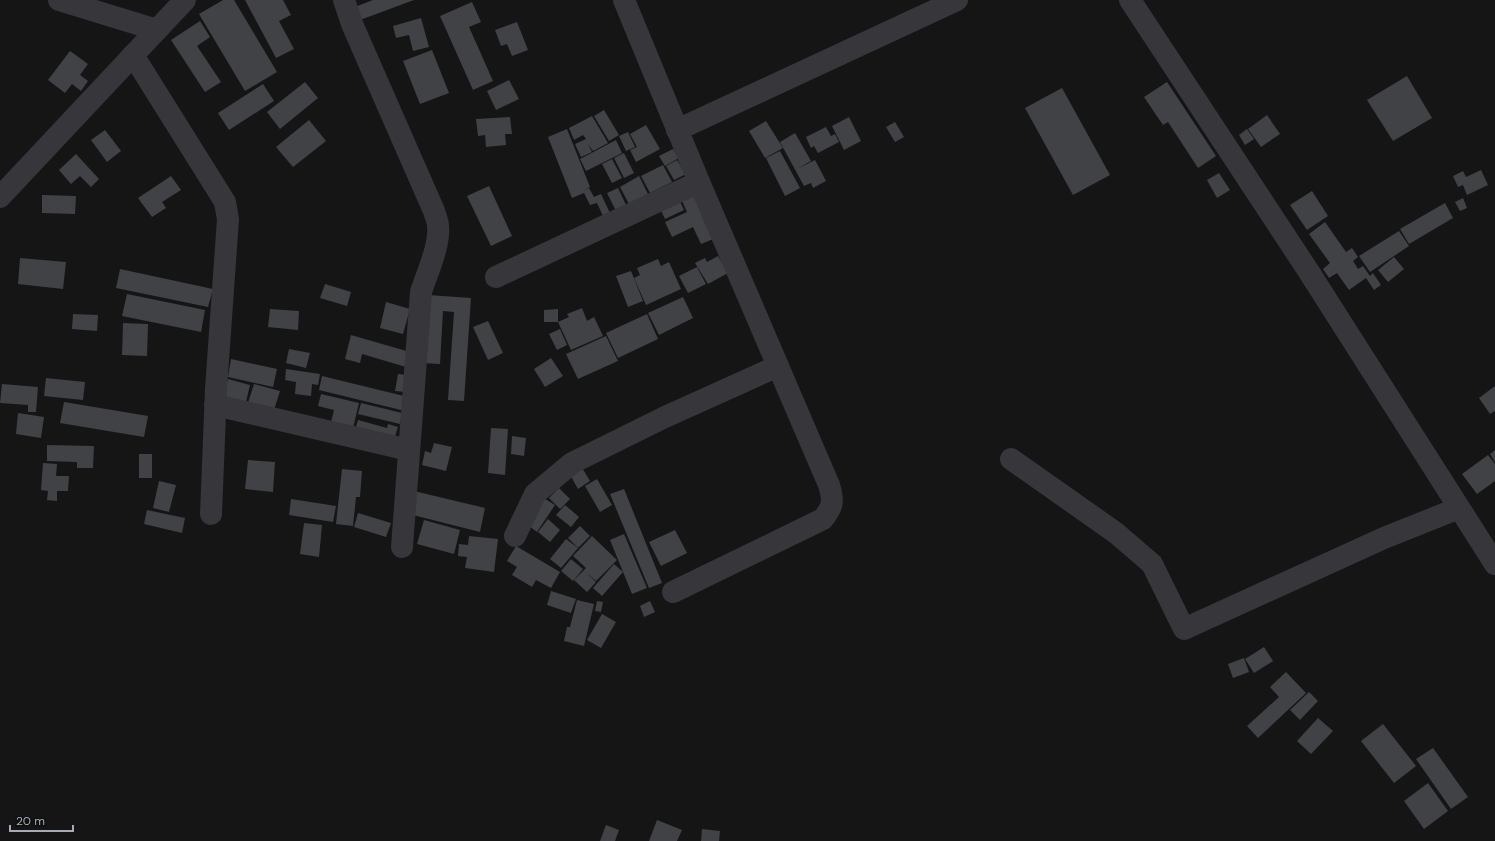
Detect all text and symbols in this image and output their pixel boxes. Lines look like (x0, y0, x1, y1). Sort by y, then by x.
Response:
scale bar (10, 807, 73, 833)
text: 20 m (16, 813, 45, 829)

